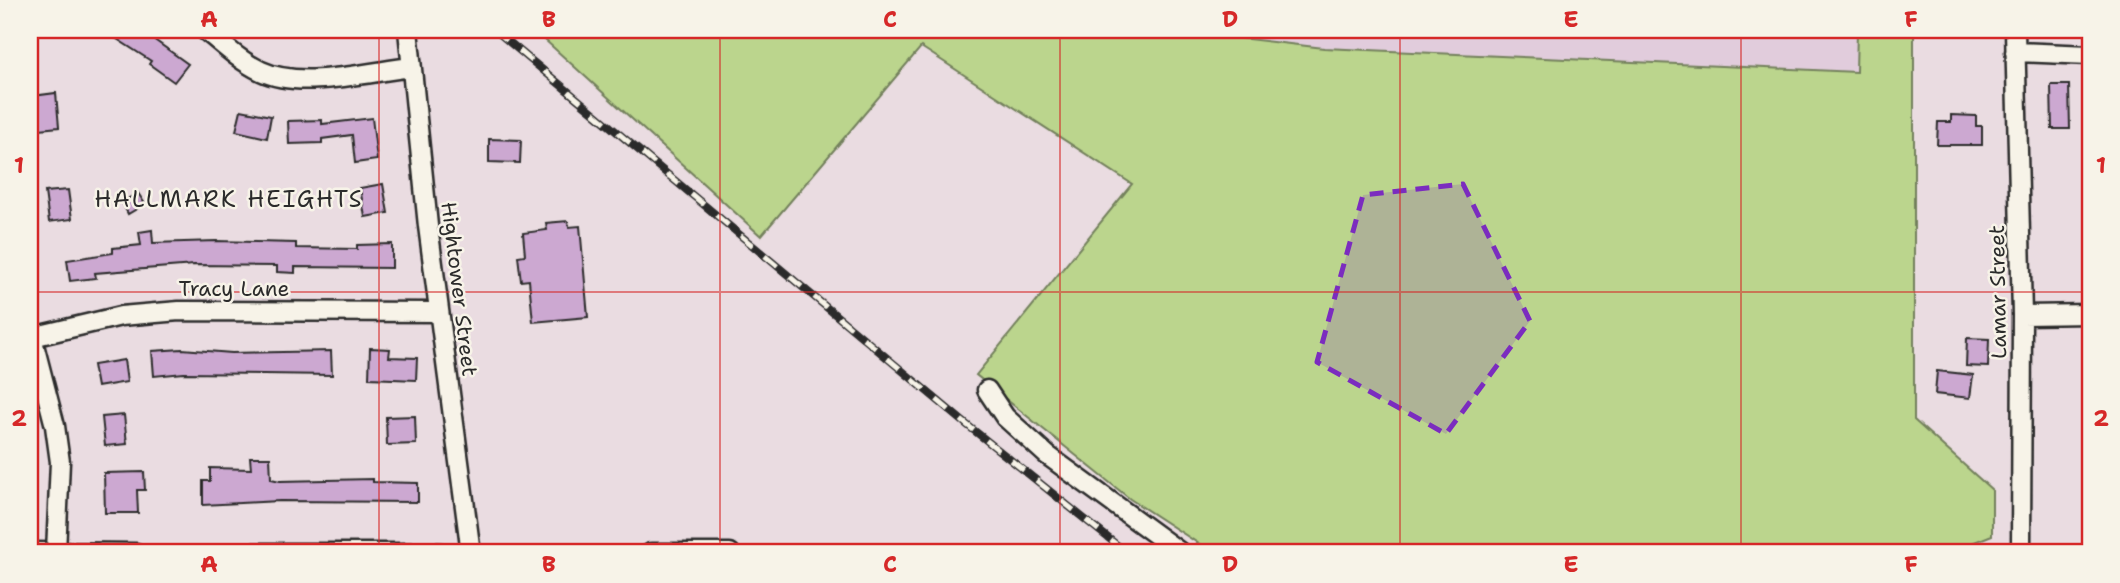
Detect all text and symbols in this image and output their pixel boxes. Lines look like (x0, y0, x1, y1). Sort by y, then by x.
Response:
text: A (200, 4, 218, 34)
text: B (542, 4, 556, 34)
text: C (883, 4, 897, 34)
text: D (1222, 4, 1238, 34)
text: E (1563, 4, 1579, 34)
text: F (1904, 4, 1918, 34)
text: 1 (14, 150, 24, 180)
text: 1 (2096, 150, 2106, 180)
district label: HALLMARK HEIGHTS (95, 184, 363, 214)
street label: Hightower Street (434, 200, 484, 378)
street label: Lamar Street (1983, 225, 2013, 359)
street label: Tracy Lane (179, 275, 289, 303)
text: 2 (11, 403, 27, 433)
text: 2 (2093, 403, 2109, 433)
text: A (200, 549, 218, 579)
text: B (542, 549, 556, 579)
text: C (883, 549, 897, 579)
text: D (1222, 549, 1238, 579)
text: E (1563, 549, 1579, 579)
text: F (1904, 549, 1918, 579)

